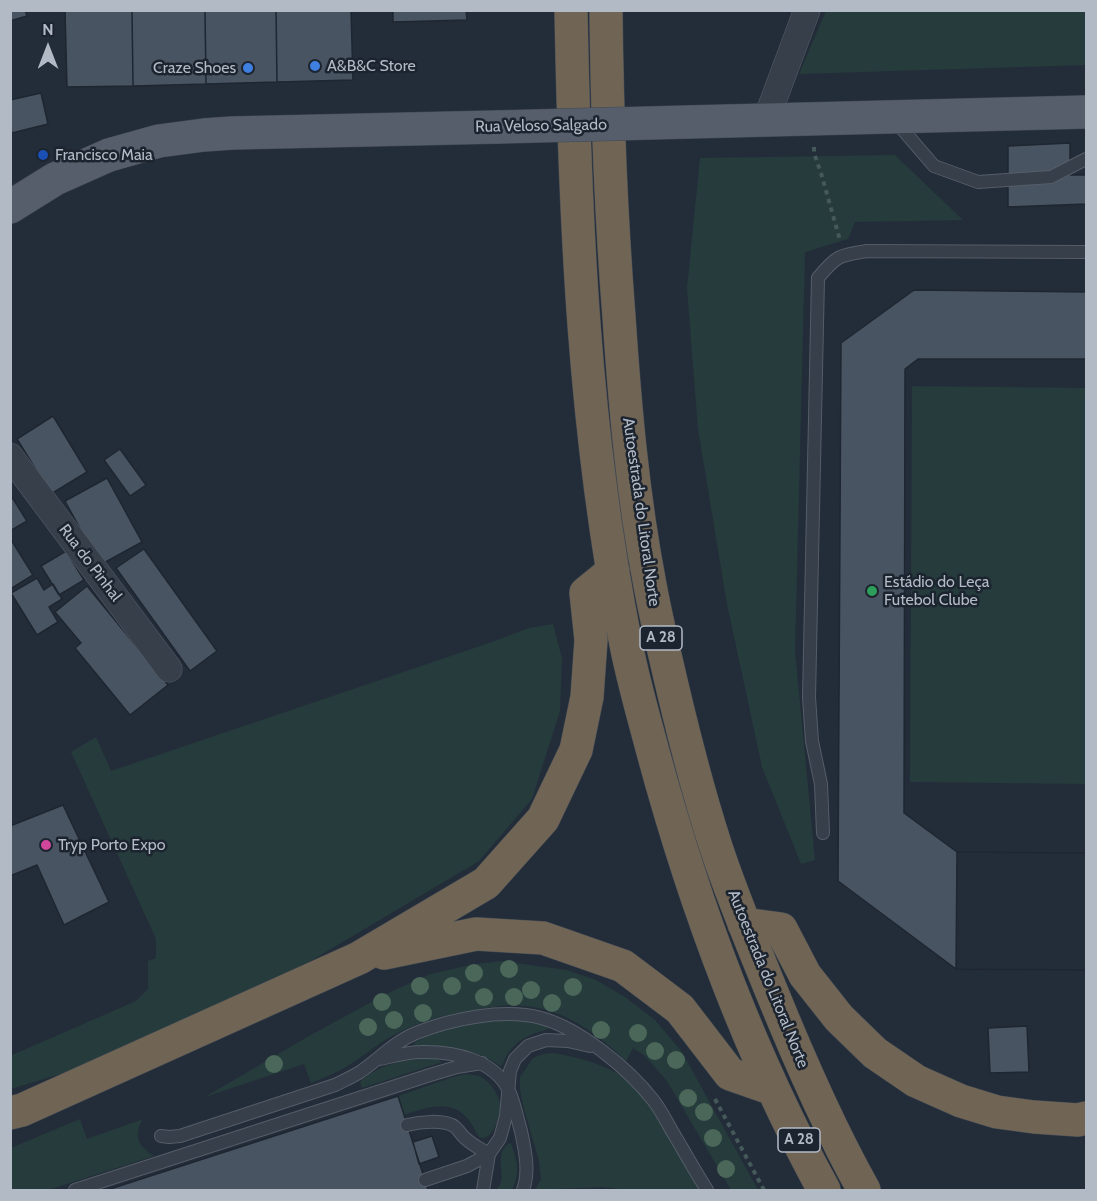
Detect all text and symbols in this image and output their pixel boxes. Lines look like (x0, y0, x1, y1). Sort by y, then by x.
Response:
north arrow (18, 18, 78, 78)
text: N (42, 20, 54, 39)
place label: A&B&C Store (327, 56, 416, 76)
place label: Craze Shoes (153, 58, 236, 78)
marker: A&B&C Store (308, 59, 322, 73)
marker: Craze Shoes (241, 61, 255, 75)
street label: Rua Veloso Salgado (475, 115, 607, 137)
place label: Francisco Maia (55, 145, 153, 165)
marker: Francisco Maia (36, 148, 50, 162)
street label: Autoestrada do Litoral Norte (618, 416, 664, 608)
street label: Rua do Pinhal (55, 521, 125, 605)
place label: Estádio do Leça Futebol Clube (884, 572, 989, 610)
marker: Estádio do Leça Futebol Clube (865, 584, 879, 598)
road number: A 28 (640, 626, 682, 650)
place label: Tryp Porto Expo (58, 835, 165, 855)
marker: Tryp Porto Expo (39, 838, 53, 852)
street label: Autoestrada do Litoral Norte (723, 887, 813, 1071)
road number: A 28 (778, 1128, 820, 1152)

